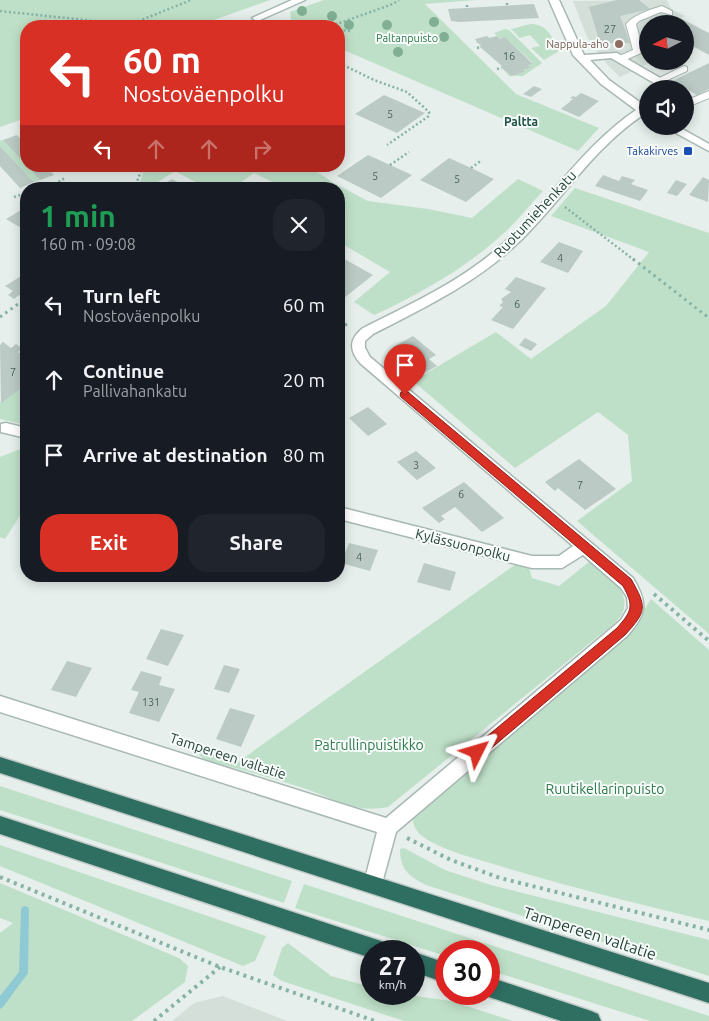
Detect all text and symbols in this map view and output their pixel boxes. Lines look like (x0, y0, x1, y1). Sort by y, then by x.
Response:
north arrow (639, 15, 694, 70)
map controls (639, 15, 694, 135)
house number: 27 (604, 23, 616, 35)
park label: Paltanpuisto (376, 32, 438, 44)
place label: Nappula-aho (546, 38, 609, 50)
marker: Nappula-aho (613, 38, 625, 50)
icon: left (40, 40, 105, 105)
text: 60 m (123, 40, 201, 80)
house number: 16 (503, 50, 515, 62)
button: sound (639, 80, 694, 135)
text: Nostoväenpolku (123, 81, 284, 106)
house number: 5 (387, 108, 393, 120)
district label: Paltta (504, 115, 538, 128)
icon: left (89, 135, 117, 163)
icon: ahead (142, 135, 170, 163)
icon: ahead (195, 135, 223, 163)
icon: right (248, 135, 276, 163)
place label: Takakirves (627, 145, 678, 157)
marker: Takakirves (682, 145, 694, 157)
street label: Ruotumiehenkatu (491, 167, 579, 261)
house number: 5 (372, 170, 378, 182)
house number: 5 (454, 173, 460, 185)
text: 1 min (40, 199, 116, 233)
button: close (273, 199, 325, 251)
text: 160 m · 09:08 (40, 235, 136, 253)
house number: 4 (557, 252, 563, 264)
text: Turn left (83, 285, 161, 307)
icon: left (40, 291, 68, 319)
text: 60 m (283, 294, 325, 316)
house number: 6 (514, 298, 520, 310)
text: Nostoväenpolku (83, 307, 200, 325)
pin (384, 344, 426, 395)
icon: arrive (391, 351, 419, 379)
text: Continue (83, 360, 164, 382)
house number: 7 (10, 366, 16, 378)
icon: ahead (40, 366, 68, 394)
text: 20 m (283, 369, 325, 391)
text: Pallivahankatu (83, 382, 187, 400)
icon: arrive (40, 441, 68, 469)
text: Arrive at destination (83, 444, 268, 466)
text: 80 m (283, 444, 325, 466)
house number: 3 (413, 459, 419, 471)
house number: 7 (577, 479, 583, 491)
house number: 6 (458, 488, 464, 500)
button: Exit (40, 514, 178, 572)
button: Share (188, 514, 325, 572)
street label: Kylässuonpolku (414, 525, 512, 565)
house number: 4 (356, 551, 362, 563)
house number: 131 (142, 696, 160, 708)
position arrow (450, 725, 502, 777)
street label: Tampereen valtatie (168, 730, 288, 782)
park label: Patrullinpuistikko (314, 737, 424, 753)
park label: Ruutikellarinpuisto (546, 781, 664, 797)
street label: Tampereen valtatie (521, 903, 659, 963)
speed limit sign: 30 (435, 940, 500, 1005)
text: 27 (378, 952, 407, 980)
text: km/h (379, 978, 406, 991)

